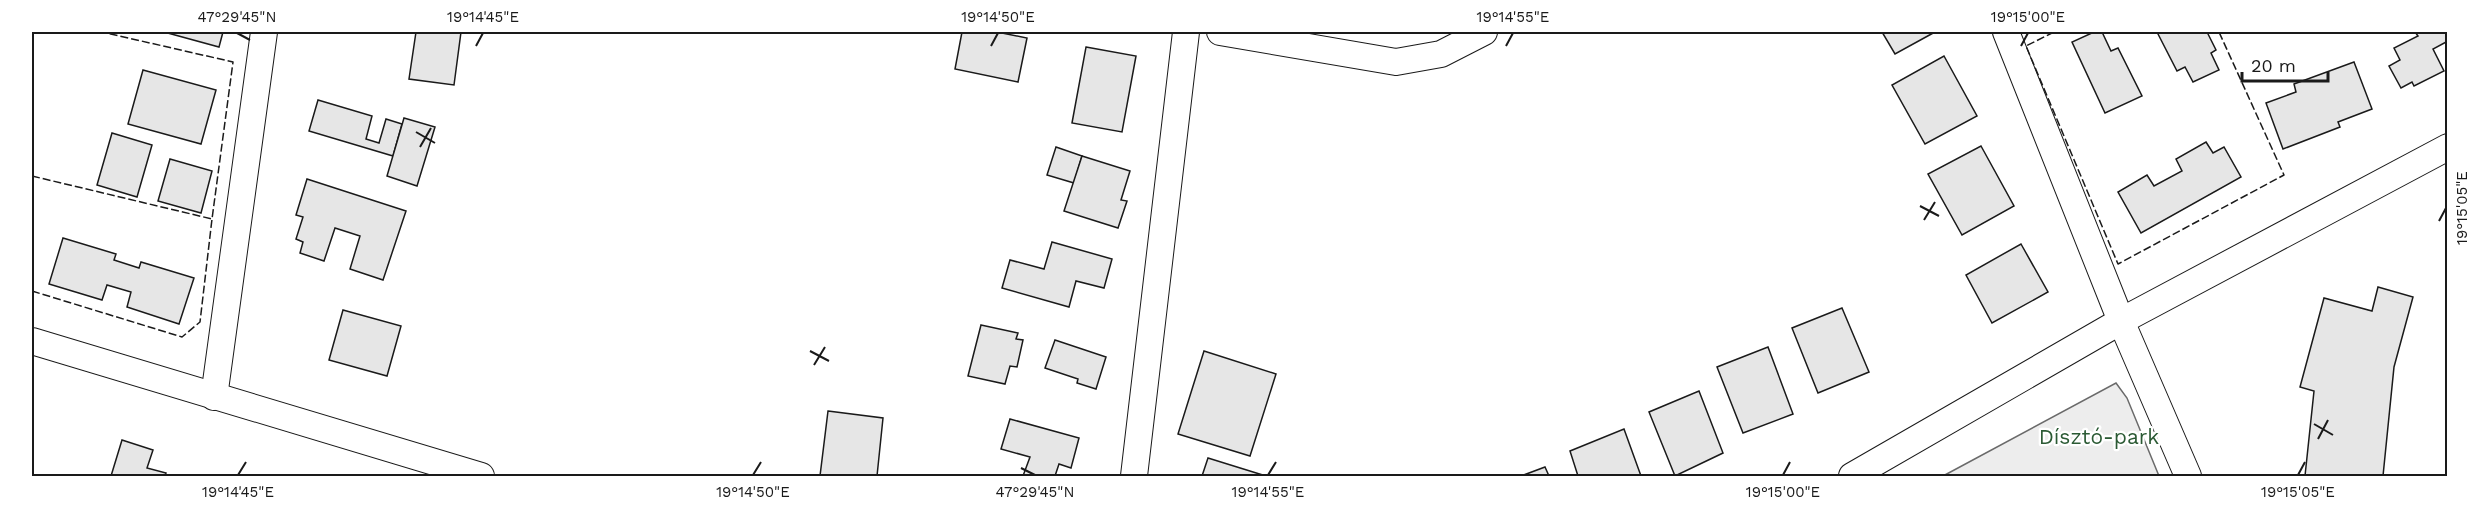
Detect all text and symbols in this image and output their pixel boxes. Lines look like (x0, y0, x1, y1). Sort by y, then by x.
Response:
text: 47°29'45"N (198, 8, 276, 26)
text: 19°14'45"E (447, 8, 519, 26)
text: 19°14'50"E (961, 8, 1035, 26)
text: 19°14'55"E (1477, 8, 1549, 26)
text: 19°15'00"E (1991, 8, 2065, 26)
scale bar (2242, 45, 2328, 83)
text: 20 m (2251, 55, 2296, 76)
text: 19°15'05"E (2453, 171, 2471, 245)
park label: Dísztó-park (2039, 424, 2159, 449)
text: 19°14'45"E (202, 483, 274, 501)
text: 19°14'50"E (716, 483, 790, 501)
text: 47°29'45"N (996, 483, 1074, 501)
text: 19°14'55"E (1232, 483, 1304, 501)
text: 19°15'00"E (1746, 483, 1820, 501)
text: 19°15'05"E (2261, 483, 2335, 501)

